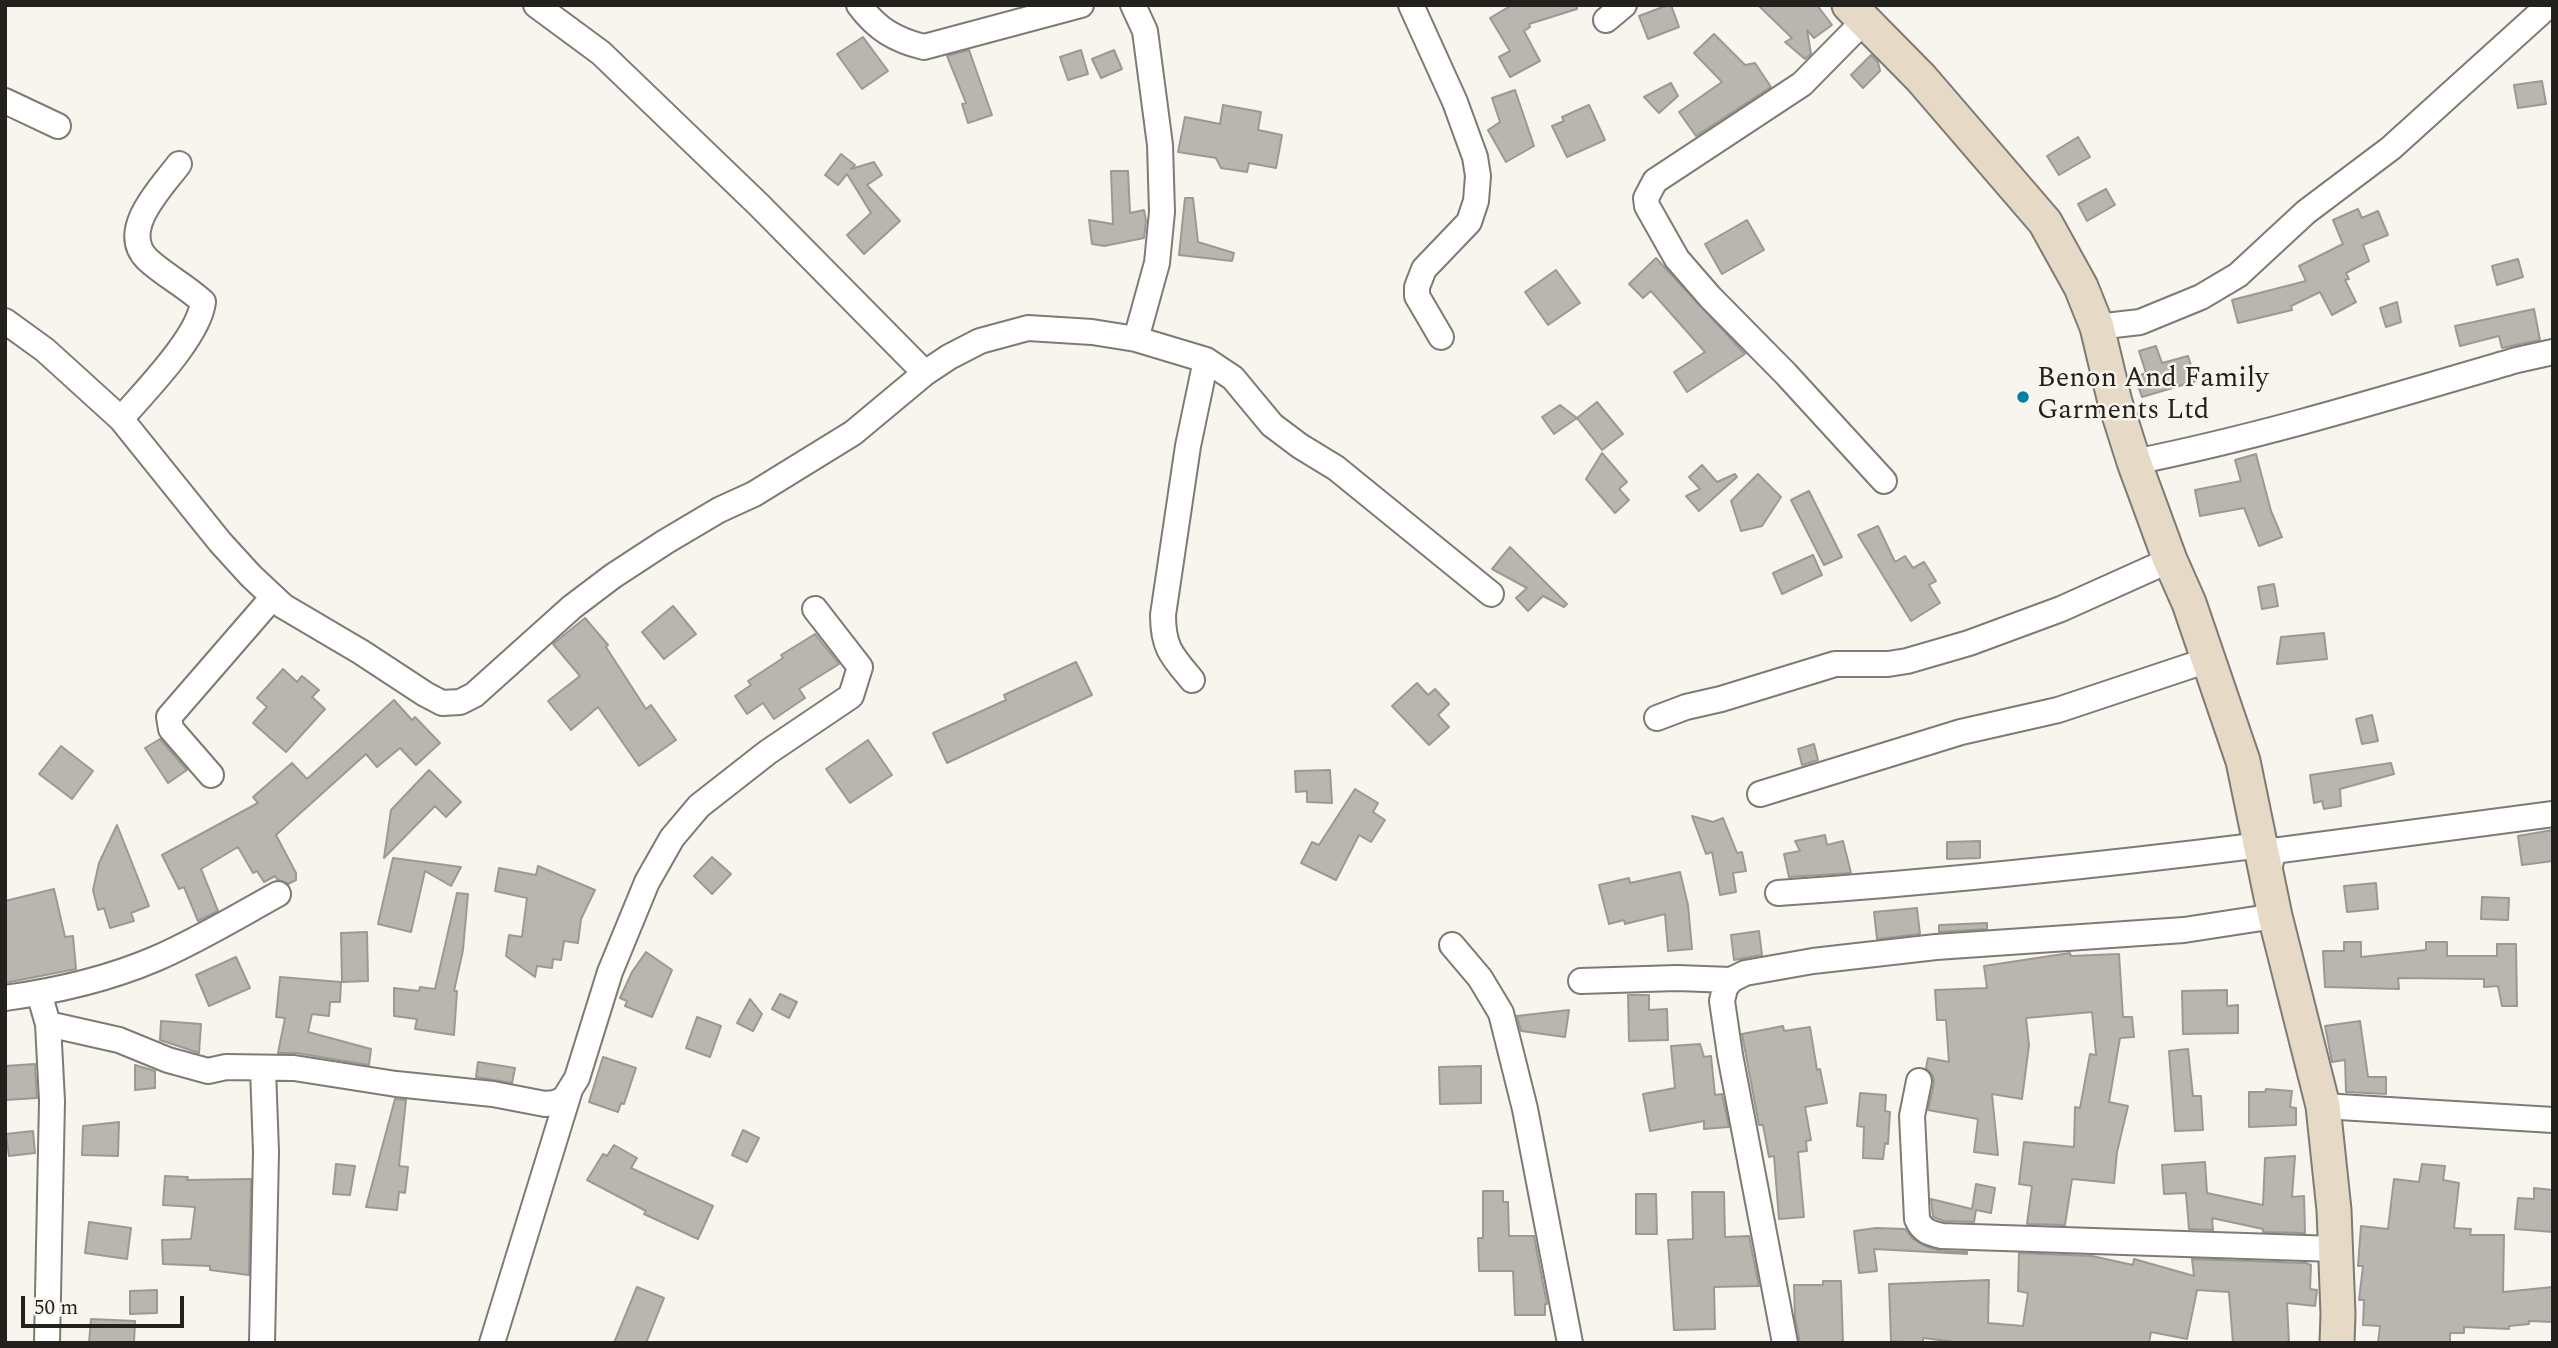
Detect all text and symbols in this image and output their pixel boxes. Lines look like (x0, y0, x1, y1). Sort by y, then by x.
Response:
place label: Benon And Family Garments Ltd (2037, 364, 2269, 430)
marker: Benon And Family Garments Ltd (2015, 389, 2031, 405)
scale bar (24, 1282, 187, 1326)
text: 50 m (34, 1292, 78, 1324)

